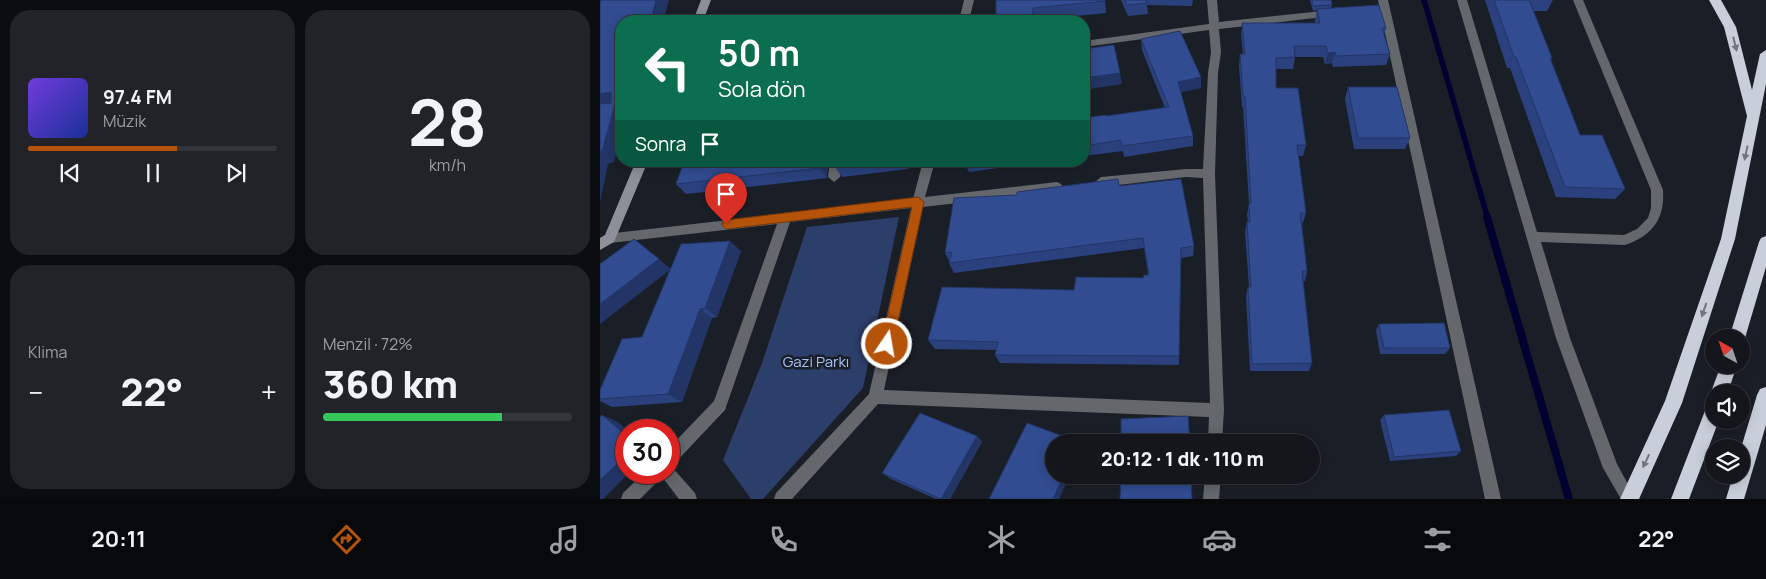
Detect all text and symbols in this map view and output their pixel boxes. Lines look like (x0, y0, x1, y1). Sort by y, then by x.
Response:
text: 50 m (718, 29, 800, 77)
icon: left (635, 35, 700, 100)
one-way arrow (1731, 36, 1739, 51)
text: Sola dön (718, 74, 805, 104)
text: 28 (408, 77, 487, 166)
text: 97.4 FM (103, 84, 172, 110)
text: Müzik (103, 110, 146, 132)
icon: arrive (696, 130, 724, 158)
text: Sonra (635, 131, 686, 157)
one-way arrow (1742, 146, 1750, 161)
text: km/h (429, 154, 466, 176)
icon: previous (56, 159, 84, 187)
icon: pause (139, 159, 167, 187)
icon: next (222, 159, 250, 187)
pin (705, 173, 747, 224)
icon: arrive (712, 180, 740, 208)
one-way arrow (1700, 303, 1708, 318)
position arrow (860, 317, 912, 369)
north arrow (1705, 329, 1750, 374)
map controls (1705, 329, 1750, 484)
text: Menzil · 72% (323, 333, 413, 355)
text: Klima (28, 341, 67, 363)
park label: Gazi Parkı (783, 351, 849, 372)
text: 360 km (323, 357, 458, 409)
text: 22° (120, 365, 183, 417)
text: − (28, 373, 43, 411)
text: + (261, 373, 277, 411)
button: sound (1705, 384, 1750, 429)
speed limit sign: 30 (615, 419, 680, 484)
button: layers (1705, 439, 1750, 484)
text: 20:12 · 1 dk · 110 m (1101, 446, 1264, 472)
one-way arrow (1642, 454, 1650, 468)
icon: directions (329, 522, 364, 557)
icon: music (547, 522, 582, 557)
icon: phone (766, 522, 801, 557)
icon: climate (984, 522, 1019, 557)
icon: car (1202, 522, 1237, 557)
icon: filters (1420, 522, 1455, 557)
text: 20:11 (92, 524, 146, 554)
text: 22° (1638, 524, 1674, 554)

